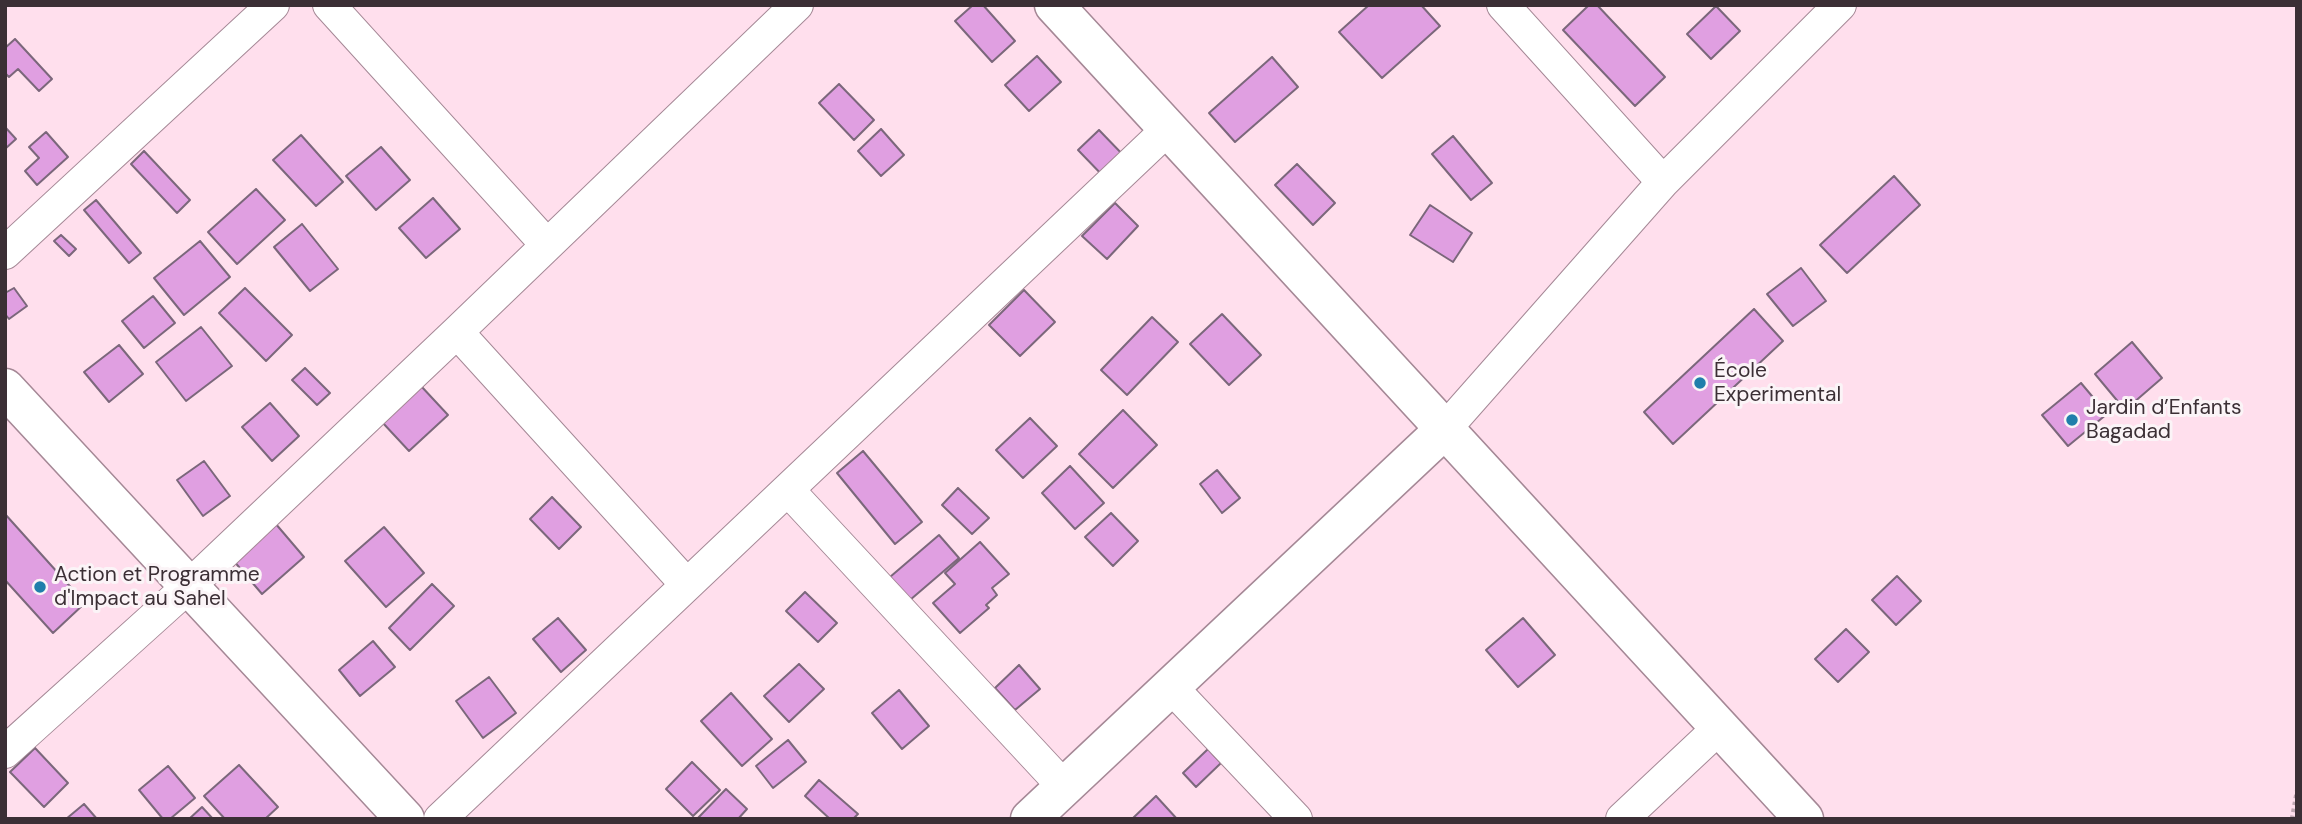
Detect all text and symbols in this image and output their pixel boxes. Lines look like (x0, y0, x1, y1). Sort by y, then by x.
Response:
place label: École Experimental (1714, 358, 1841, 408)
marker: École Experimental (1692, 375, 1708, 391)
place label: Jardin d’Enfants Bagadad (2086, 395, 2242, 445)
marker: Jardin d’Enfants Bagadad (2064, 412, 2080, 428)
place label: Action et Programme d'Impact au Sahel (54, 562, 260, 612)
marker: Action et Programme d'Impact au Sahel (32, 579, 48, 595)

